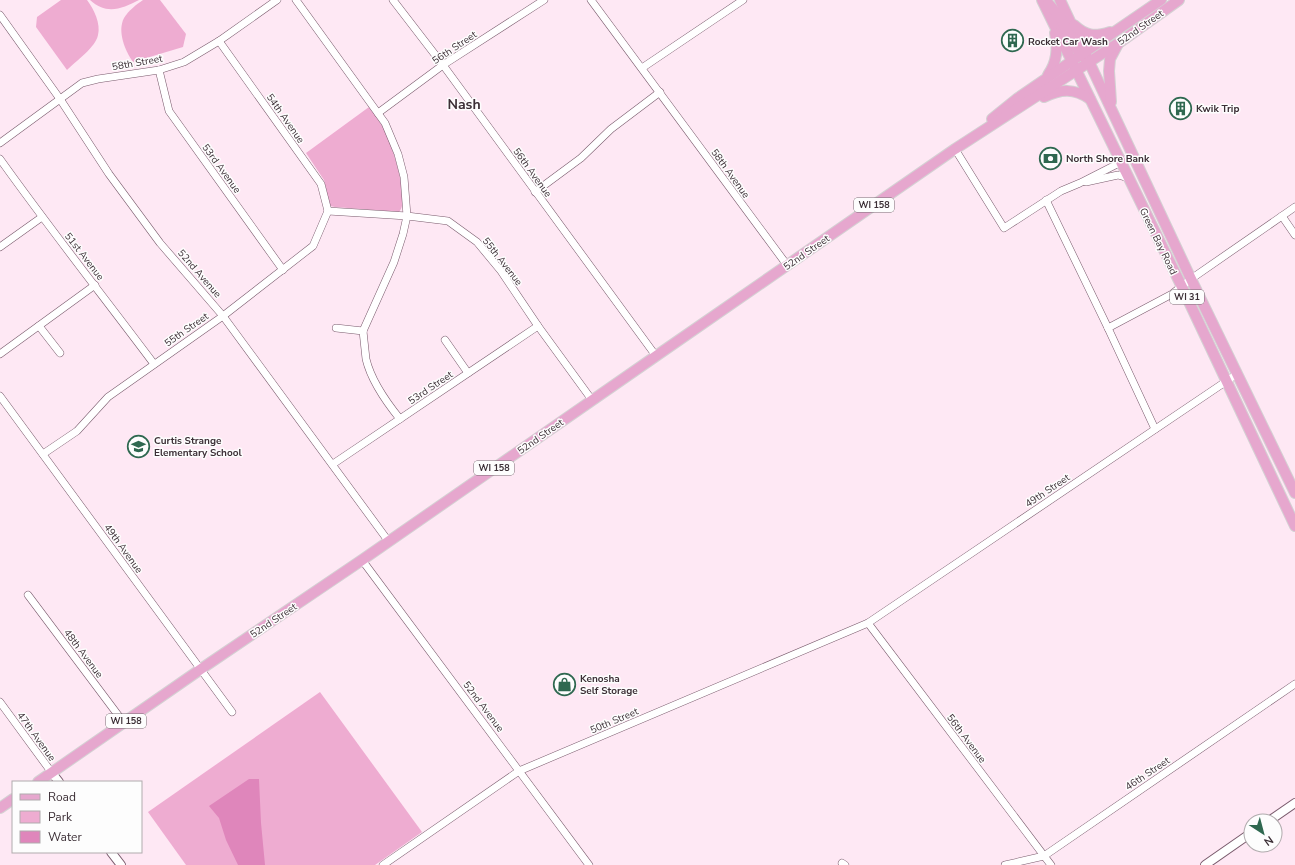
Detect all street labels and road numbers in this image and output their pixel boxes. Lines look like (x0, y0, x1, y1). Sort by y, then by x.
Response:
street label: 52nd Street (1115, 6, 1167, 49)
street label: 56th Street (429, 27, 480, 68)
street label: 58th Street (111, 52, 164, 74)
street label: 54th Avenue (263, 91, 307, 146)
street label: 53rd Avenue (198, 141, 244, 196)
street label: 56th Avenue (510, 145, 555, 200)
street label: 58th Avenue (708, 146, 753, 201)
road number: WI 158 (854, 198, 894, 212)
street label: Green Bay Road (1136, 206, 1180, 277)
street label: 51st Avenue (61, 230, 107, 283)
street label: 52nd Street (781, 231, 833, 274)
street label: 55th Avenue (479, 235, 526, 289)
street label: 52nd Avenue (174, 246, 224, 301)
road number: WI 31 (1170, 290, 1204, 304)
street label: 55th Street (162, 309, 212, 350)
street label: 53rd Street (405, 367, 456, 408)
street label: 52nd Street (515, 415, 567, 458)
road number: WI 158 (474, 461, 514, 475)
street label: 49th Street (1022, 470, 1073, 511)
street label: 49th Avenue (101, 521, 146, 576)
street label: 52nd Street (248, 600, 300, 642)
street label: 48th Avenue (60, 626, 106, 681)
street label: 52nd Avenue (460, 678, 507, 735)
street label: 50th Street (588, 704, 641, 737)
street label: 47th Avenue (14, 709, 59, 764)
street label: 56th Avenue (943, 711, 989, 766)
road number: WI 158 (106, 714, 146, 728)
street label: 46th Street (1122, 753, 1173, 794)

